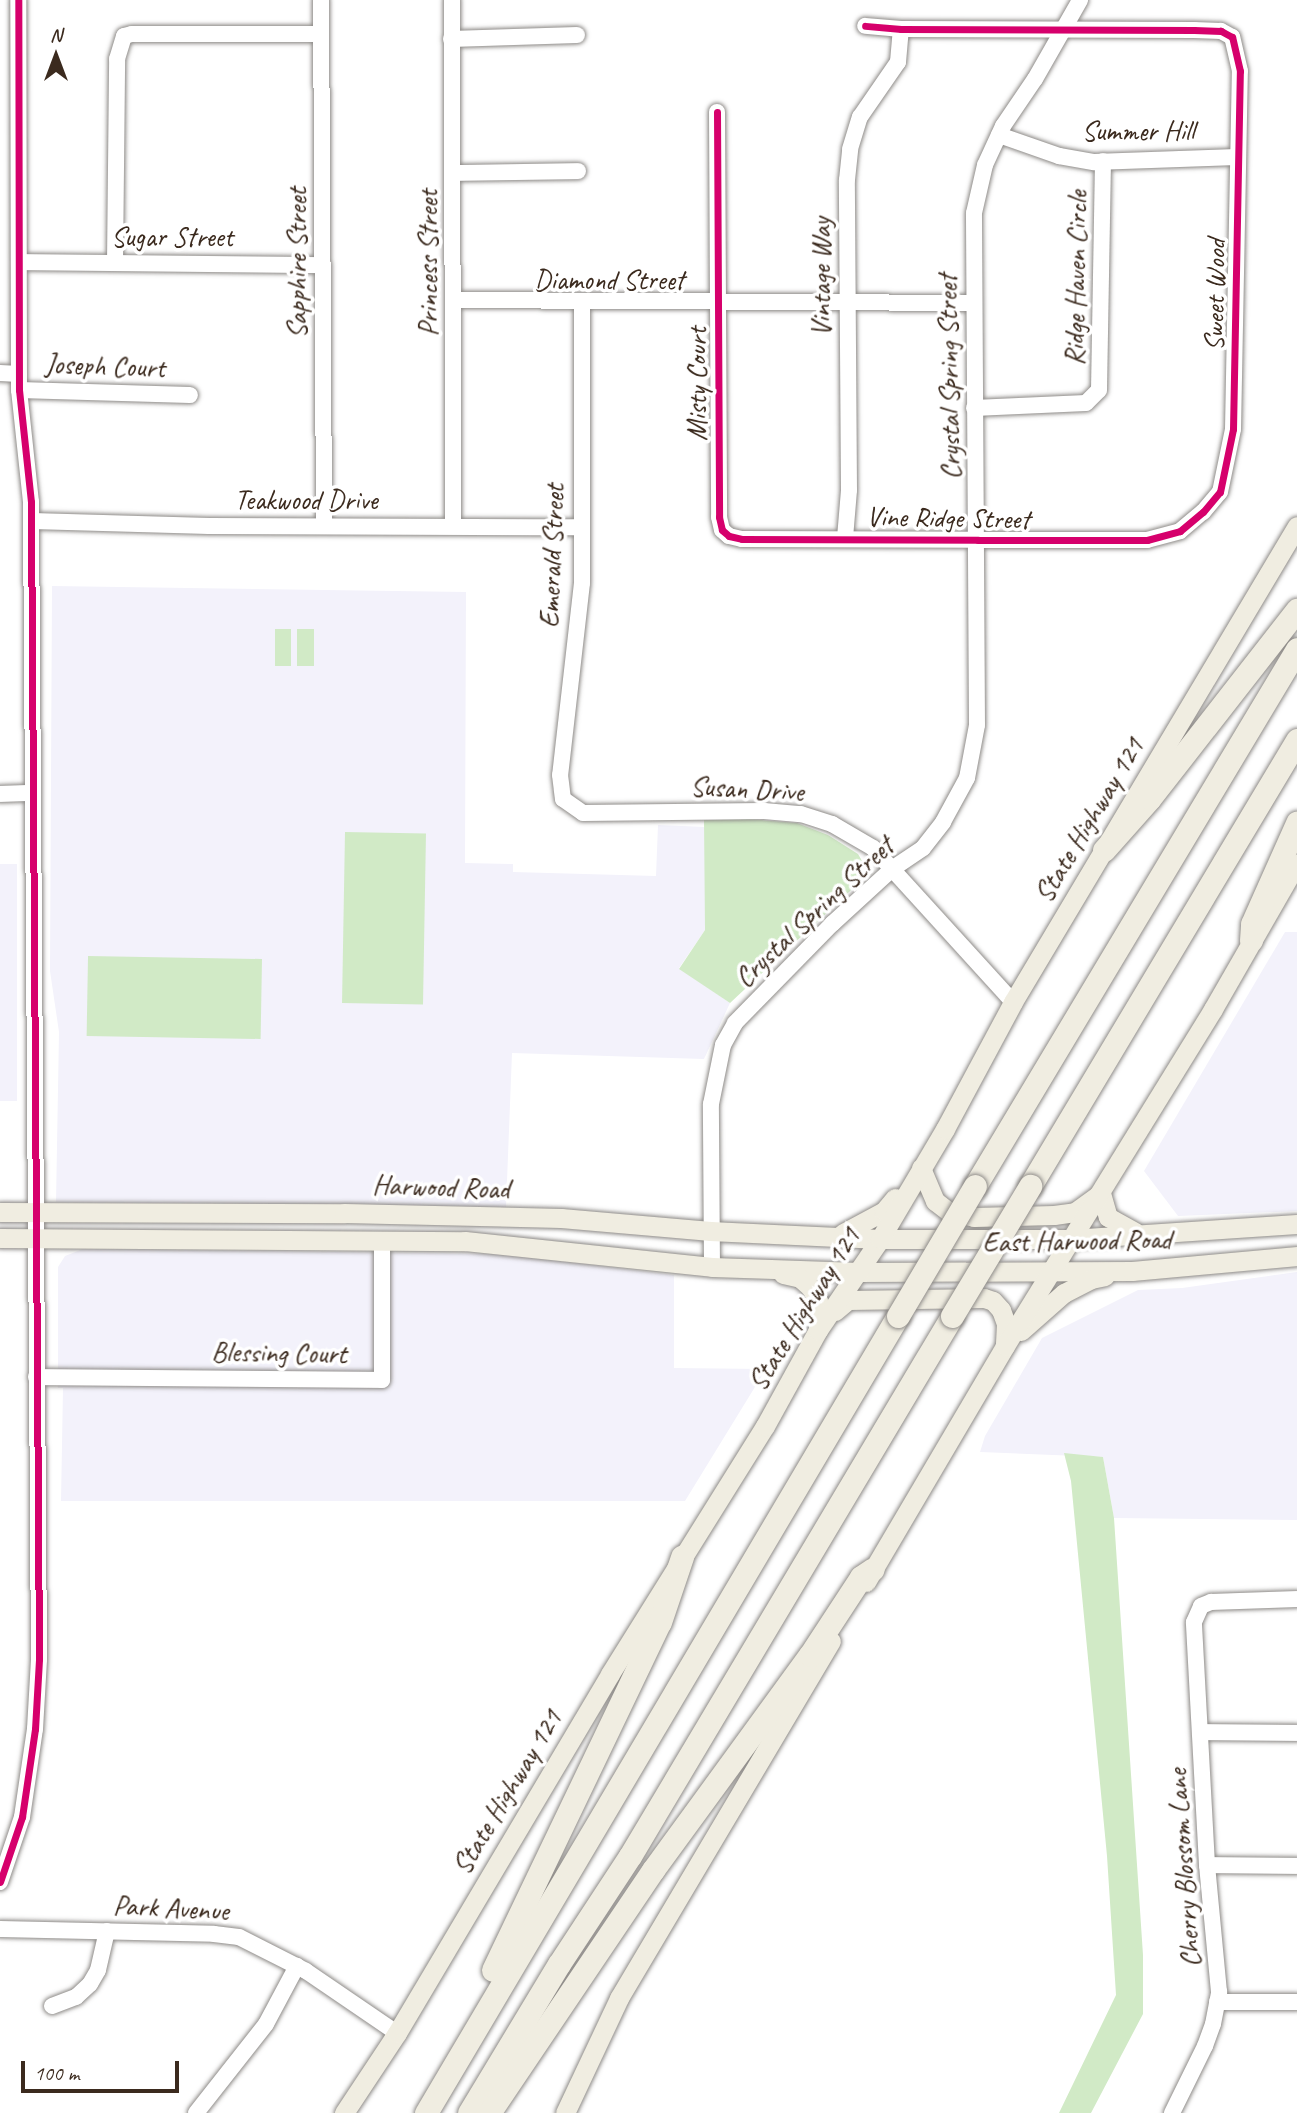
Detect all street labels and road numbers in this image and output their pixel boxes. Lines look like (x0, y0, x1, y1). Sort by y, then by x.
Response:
street label: Summer Hill (1082, 114, 1194, 148)
street label: Sapphire Street (280, 187, 314, 339)
street label: Princess Street (411, 189, 445, 337)
street label: Ridge Haven Circle (1058, 190, 1094, 366)
street label: Vintage Way (804, 217, 838, 337)
street label: Sugar Street (111, 220, 233, 254)
street label: Sweet Wood (1197, 239, 1233, 351)
street label: Diamond Street (534, 263, 684, 297)
street label: Crystal Spring Street (930, 274, 968, 480)
street label: Misty Court (680, 327, 714, 441)
street label: Joseph Court (45, 347, 165, 385)
street label: Teakwood Drive (234, 483, 378, 517)
street label: Emerald Street (533, 483, 571, 629)
street label: Vine Ridge Street (865, 500, 1031, 536)
street label: State Highway 121 (1027, 732, 1151, 908)
street label: Susan Drive (689, 769, 805, 809)
street label: Crystal Spring Street (728, 830, 900, 994)
street label: Harwood Road (372, 1168, 510, 1206)
street label: State Highway 121 (741, 1222, 867, 1396)
street label: East Harwood Road (982, 1223, 1172, 1259)
street label: Blessing Court (211, 1335, 347, 1371)
street label: State Highway 121 (445, 1704, 569, 1880)
street label: Cherry Blossom Lane (1160, 1768, 1208, 1968)
street label: Park Avenue (112, 1888, 230, 1928)

